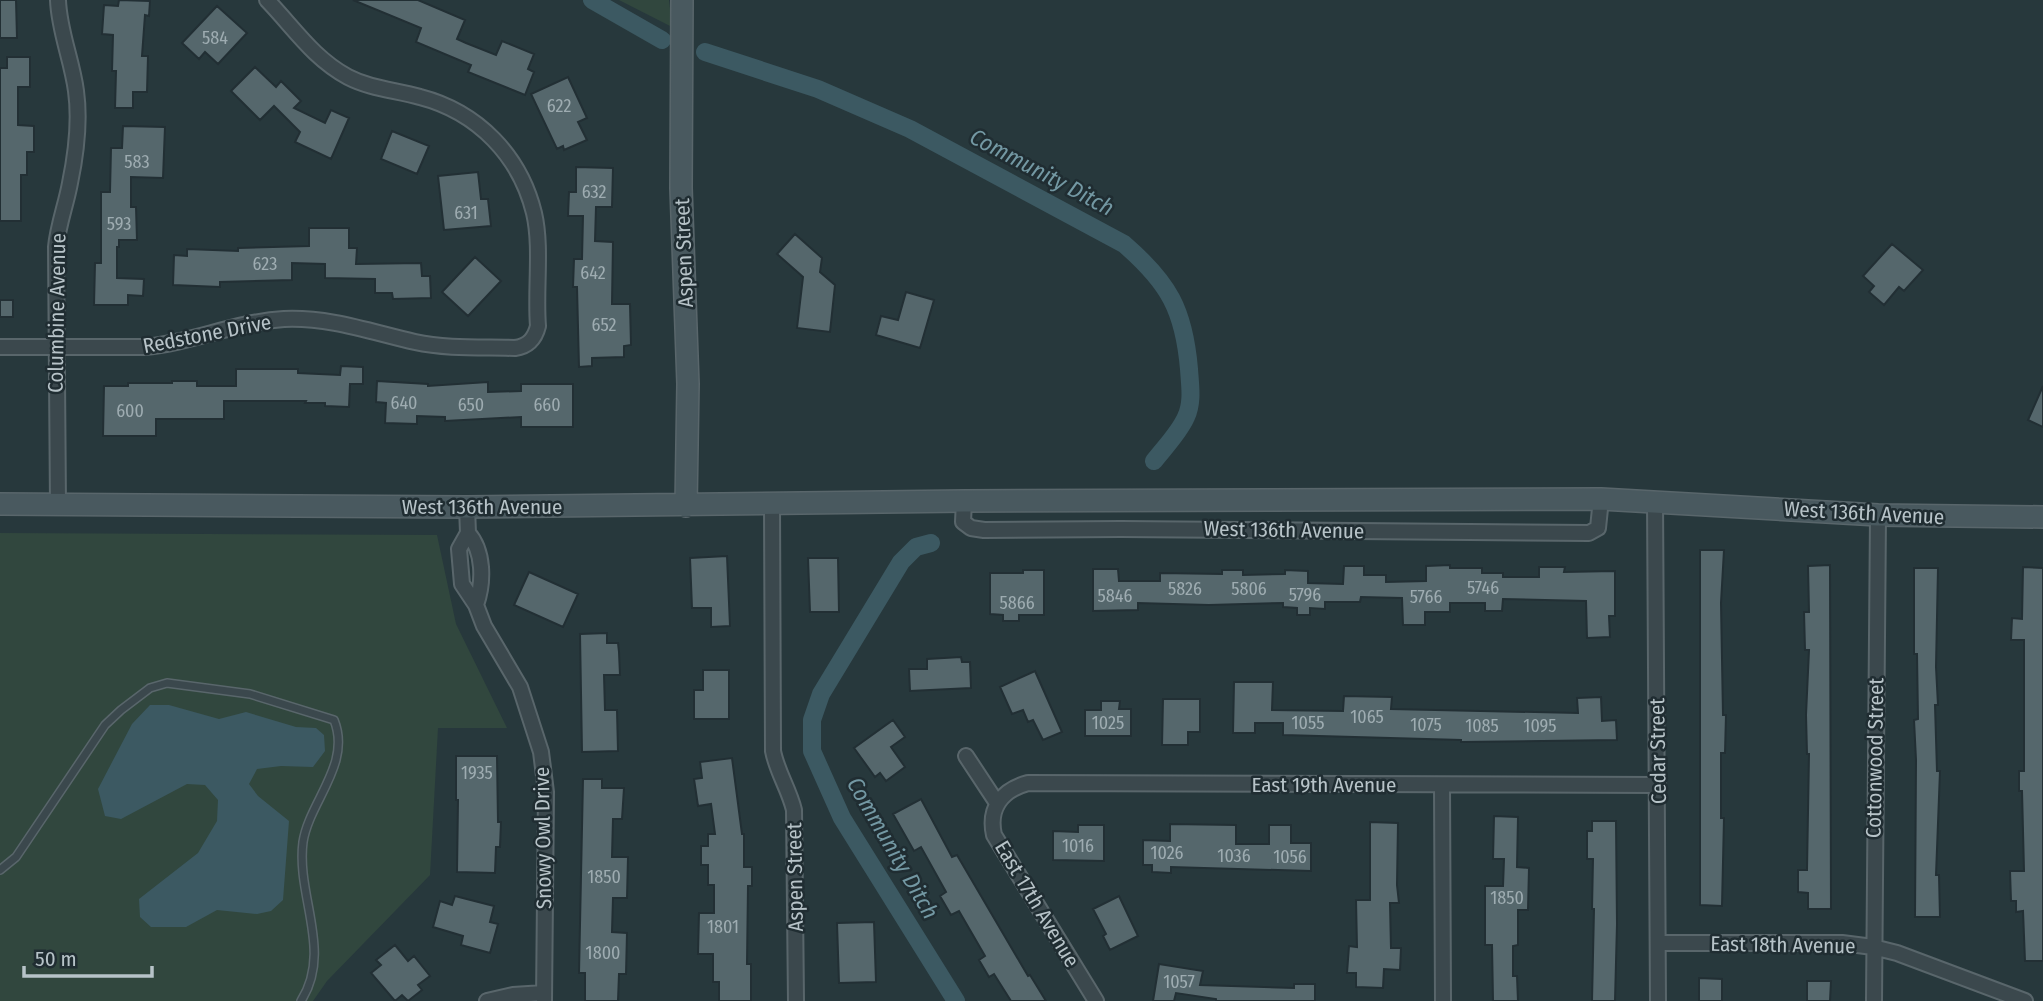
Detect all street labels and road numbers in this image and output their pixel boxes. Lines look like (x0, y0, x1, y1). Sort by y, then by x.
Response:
street label: Aspen Street (669, 198, 699, 308)
street label: Columbine Avenue (43, 233, 71, 393)
street label: Redstone Drive (141, 309, 273, 359)
street label: West 136th Avenue (402, 494, 562, 520)
street label: West 136th Avenue (1783, 496, 1945, 530)
street label: West 136th Avenue (1203, 516, 1365, 544)
street label: Cottonwood Street (1861, 677, 1889, 838)
street label: Cedar Street (1644, 698, 1672, 804)
street label: Snowy Owl Drive (529, 767, 557, 909)
street label: East 19th Avenue (1252, 772, 1396, 798)
street label: Aspen Street (781, 822, 809, 932)
street label: East 17th Avenue (989, 836, 1085, 972)
street label: East 18th Avenue (1710, 931, 1856, 959)

